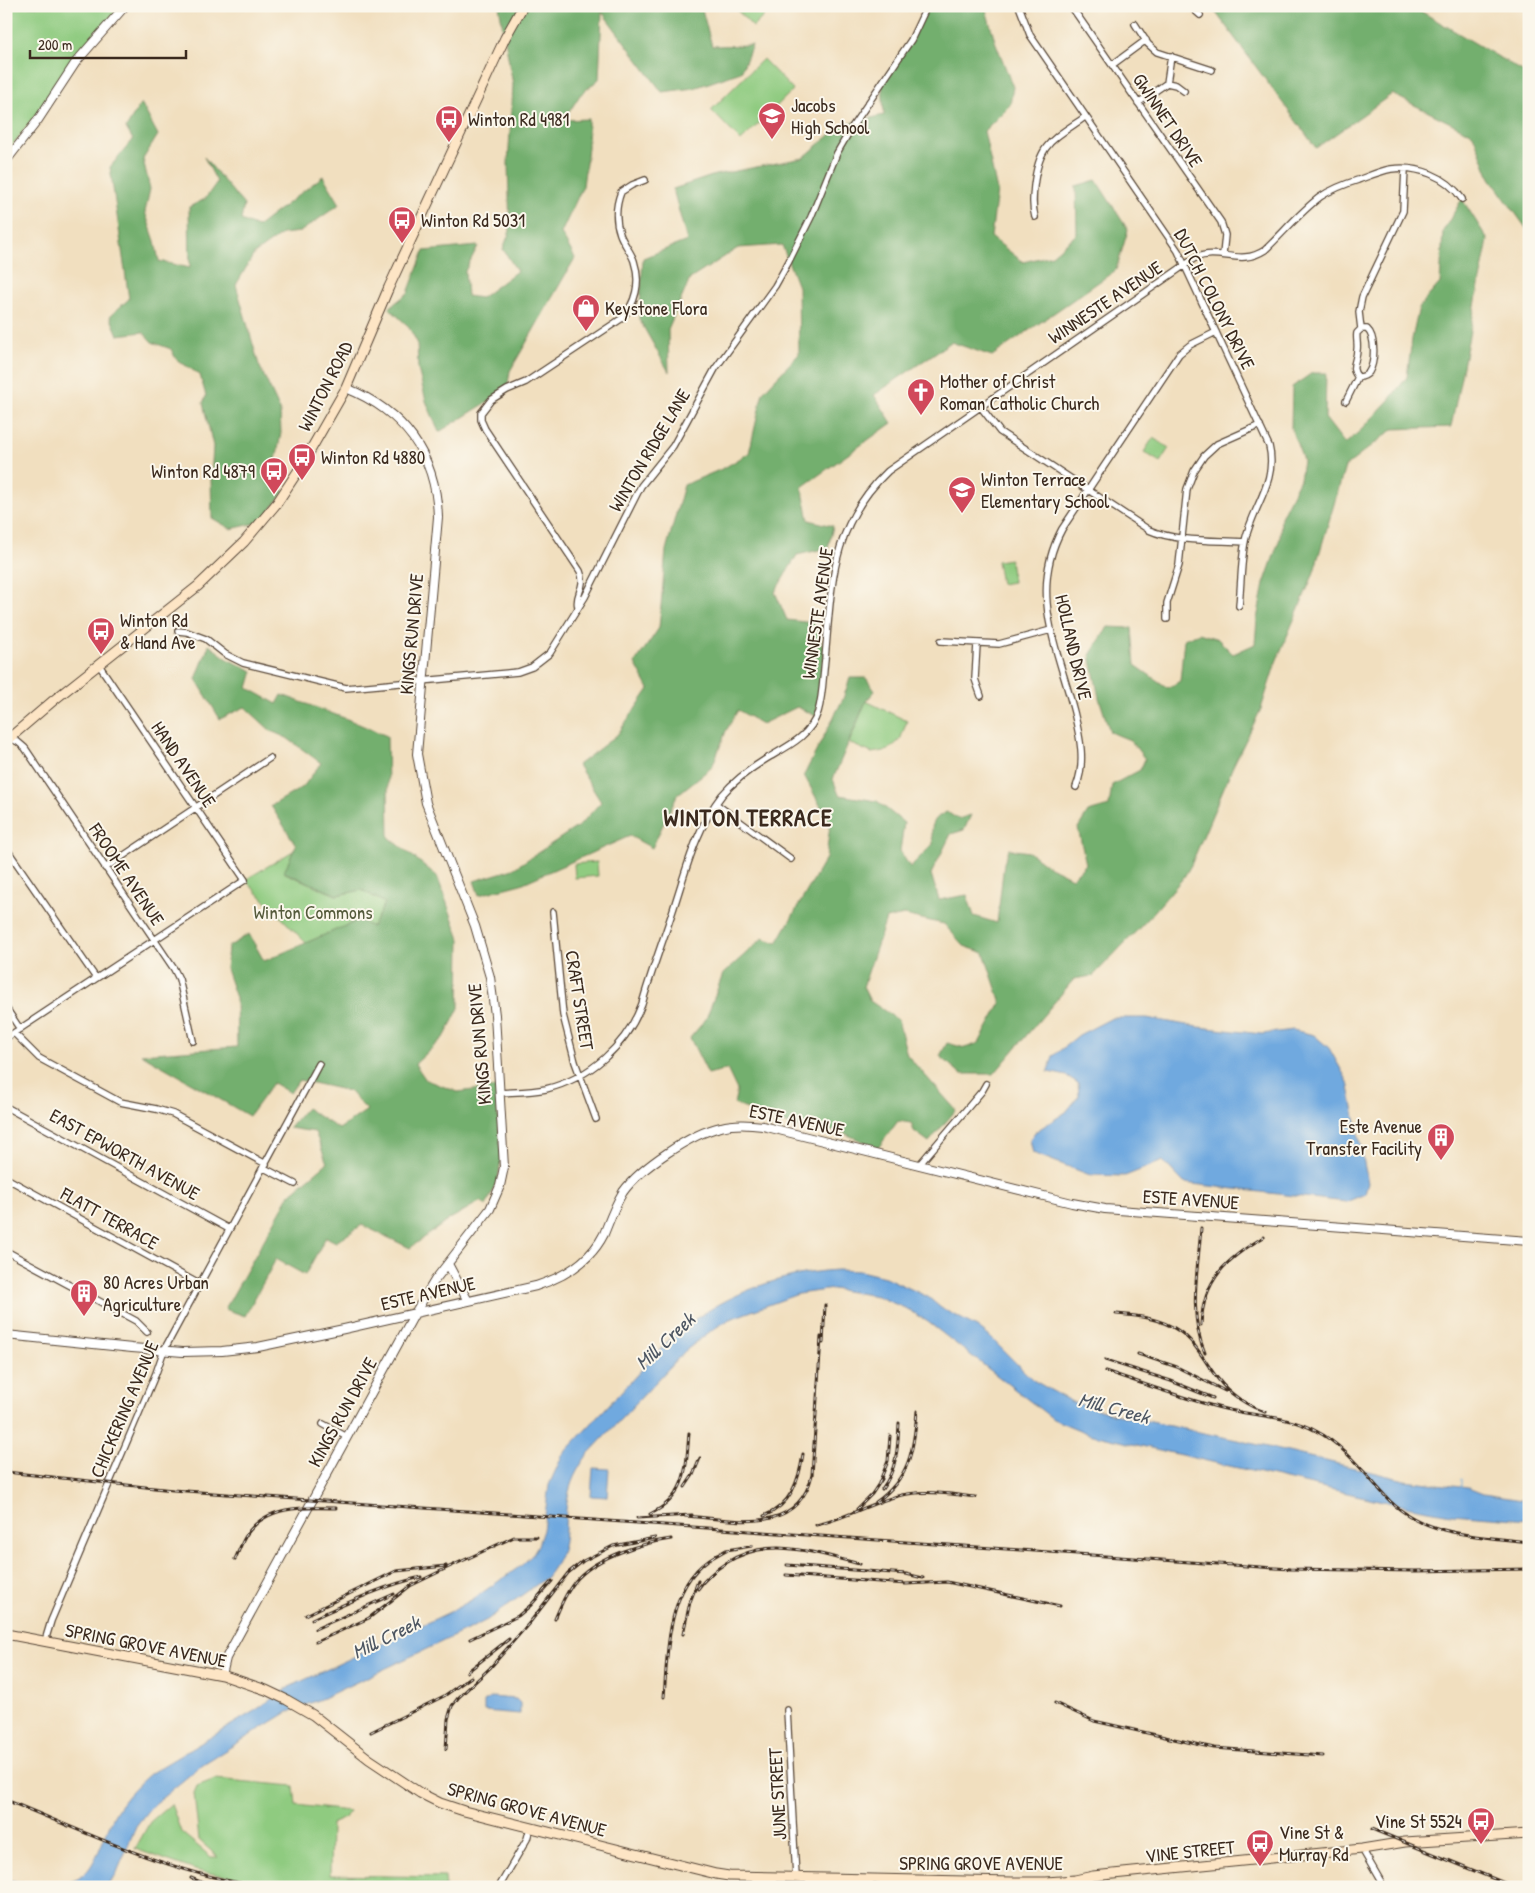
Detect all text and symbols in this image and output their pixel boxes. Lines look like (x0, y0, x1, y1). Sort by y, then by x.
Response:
scale bar (30, 28, 186, 60)
text: 200 m (38, 34, 72, 55)
street label: GWINNET DRIVE (1127, 68, 1209, 173)
place label: Jacobs High School (791, 92, 870, 140)
school or university icon: Jacobs High School (757, 101, 787, 140)
bus stop icon: Winton Rd 4981 (434, 104, 464, 143)
place label: Winton Rd 4981 (468, 106, 569, 132)
bus stop icon: Winton Rd 5031 (387, 205, 417, 244)
place label: Winton Rd 5031 (421, 207, 525, 233)
street label: DUTCH COLONY DRIVE (1168, 224, 1262, 374)
street label: WINNESTE AVENUE (1043, 254, 1168, 350)
shop icon: Keystone Flora (571, 293, 601, 332)
place label: Keystone Flora (605, 295, 708, 321)
street label: WINTON ROAD (291, 337, 359, 435)
place label: Mother of Christ Roman Catholic Church (940, 368, 1099, 416)
church icon: Mother of Christ Roman Catholic Church (906, 377, 936, 416)
street label: WINTON RIDGE LANE (602, 383, 696, 516)
bus stop icon: Winton Rd 4880 (287, 442, 317, 481)
place label: Winton Rd 4880 (321, 444, 425, 470)
bus stop icon: Winton Rd 4879 (259, 456, 289, 495)
place label: Winton Rd 4879 (151, 458, 255, 484)
place label: Winton Terrace Elementary School (981, 466, 1110, 514)
school or university icon: Winton Terrace Elementary School (947, 475, 977, 514)
street label: WINNESTE AVENUE (795, 545, 839, 680)
street label: KINGS RUN DRIVE (393, 572, 429, 696)
street label: HOLLAND DRIVE (1049, 592, 1099, 703)
place label: Winton Rd & Hand Ave (120, 607, 196, 655)
bus stop icon: Winton Rd & Hand Ave (86, 616, 116, 655)
street label: HAND AVENUE (146, 716, 223, 813)
district label: WINTON TERRACE (663, 801, 833, 833)
street label: FROOME AVENUE (83, 817, 171, 931)
park label: Winton Commons (253, 899, 373, 925)
street label: CRAFT STREET (559, 948, 601, 1053)
street label: KINGS RUN DRIVE (461, 982, 497, 1106)
street label: ESTE AVENUE (747, 1097, 847, 1143)
street label: EAST EPWORTH AVENUE (45, 1102, 205, 1206)
place label: Este Avenue Transfer Facility (1306, 1113, 1422, 1161)
building icon: Este Avenue Transfer Facility (1426, 1122, 1456, 1161)
street label: FLATT TERRACE (55, 1180, 164, 1256)
street label: ESTE AVENUE (1142, 1183, 1240, 1215)
place label: 80 Acres Urban Agriculture (103, 1269, 209, 1317)
street label: ESTE AVENUE (378, 1269, 478, 1316)
building icon: 80 Acres Urban Agriculture (69, 1278, 99, 1317)
water label: Mill Creek (629, 1305, 702, 1375)
street label: CHICKERING AVENUE (83, 1336, 165, 1482)
street label: KINGS RUN DRIVE (301, 1352, 383, 1471)
water label: Mill Creek (1076, 1385, 1154, 1430)
water label: Mill Creek (347, 1608, 426, 1665)
street label: SPRING GROVE AVENUE (63, 1617, 229, 1673)
street label: JUNE STREET (762, 1746, 792, 1841)
street label: SPRING GROVE AVENUE (445, 1775, 610, 1843)
bus stop icon: Vine St 5524 (1466, 1806, 1496, 1845)
place label: Vine St 5524 (1375, 1808, 1462, 1834)
place label: Vine St & Murray Rd (1279, 1819, 1349, 1867)
bus stop icon: Vine St & Murray Rd (1245, 1828, 1275, 1867)
street label: VINE STREET (1144, 1833, 1237, 1869)
street label: SPRING GROVE AVENUE (899, 1850, 1063, 1876)

